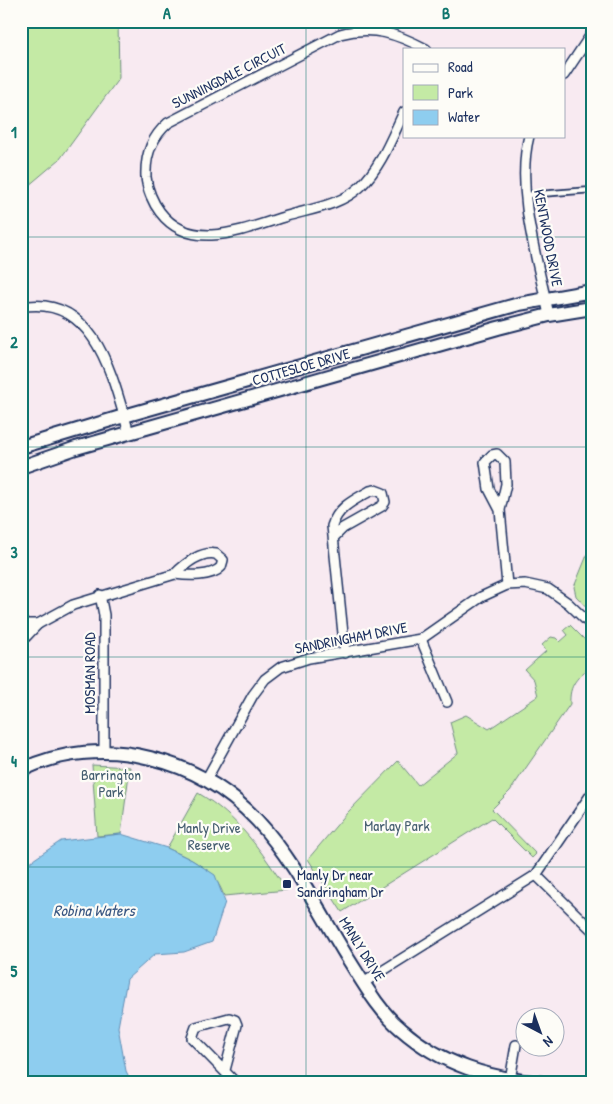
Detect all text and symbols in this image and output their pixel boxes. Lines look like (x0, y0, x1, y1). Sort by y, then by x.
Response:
text: A (163, 2, 171, 24)
text: B (442, 2, 450, 24)
street label: SUNNINGDALE CIRCUIT (168, 37, 290, 113)
legend (403, 48, 566, 138)
text: Road (448, 56, 473, 77)
text: Park (448, 82, 473, 103)
text: Water (448, 106, 480, 127)
text: 1 (11, 121, 17, 143)
street label: KENTWOOD DRIVE (529, 188, 568, 289)
text: 2 (10, 331, 18, 353)
street label: COTTESLOE DRIVE (250, 342, 352, 390)
text: 3 (10, 541, 18, 563)
street label: SANDRINGHAM DRIVE (293, 616, 409, 659)
street label: MOSMAN ROAD (79, 631, 100, 714)
text: 4 (11, 750, 17, 772)
park label: Barrington Park (81, 764, 141, 802)
park label: Marlay Park (364, 815, 430, 836)
park label: Manly Drive Reserve (177, 817, 241, 855)
place label: Manly Dr near Sandringham Dr (297, 864, 384, 902)
marker: Manly Dr near Sandringham Dr (281, 878, 293, 890)
water label: Robina Waters (53, 899, 137, 921)
street label: MANLY DRIVE (334, 912, 391, 985)
text: 5 (11, 960, 18, 982)
north arrow (516, 1006, 566, 1056)
text: N (539, 1033, 558, 1052)

